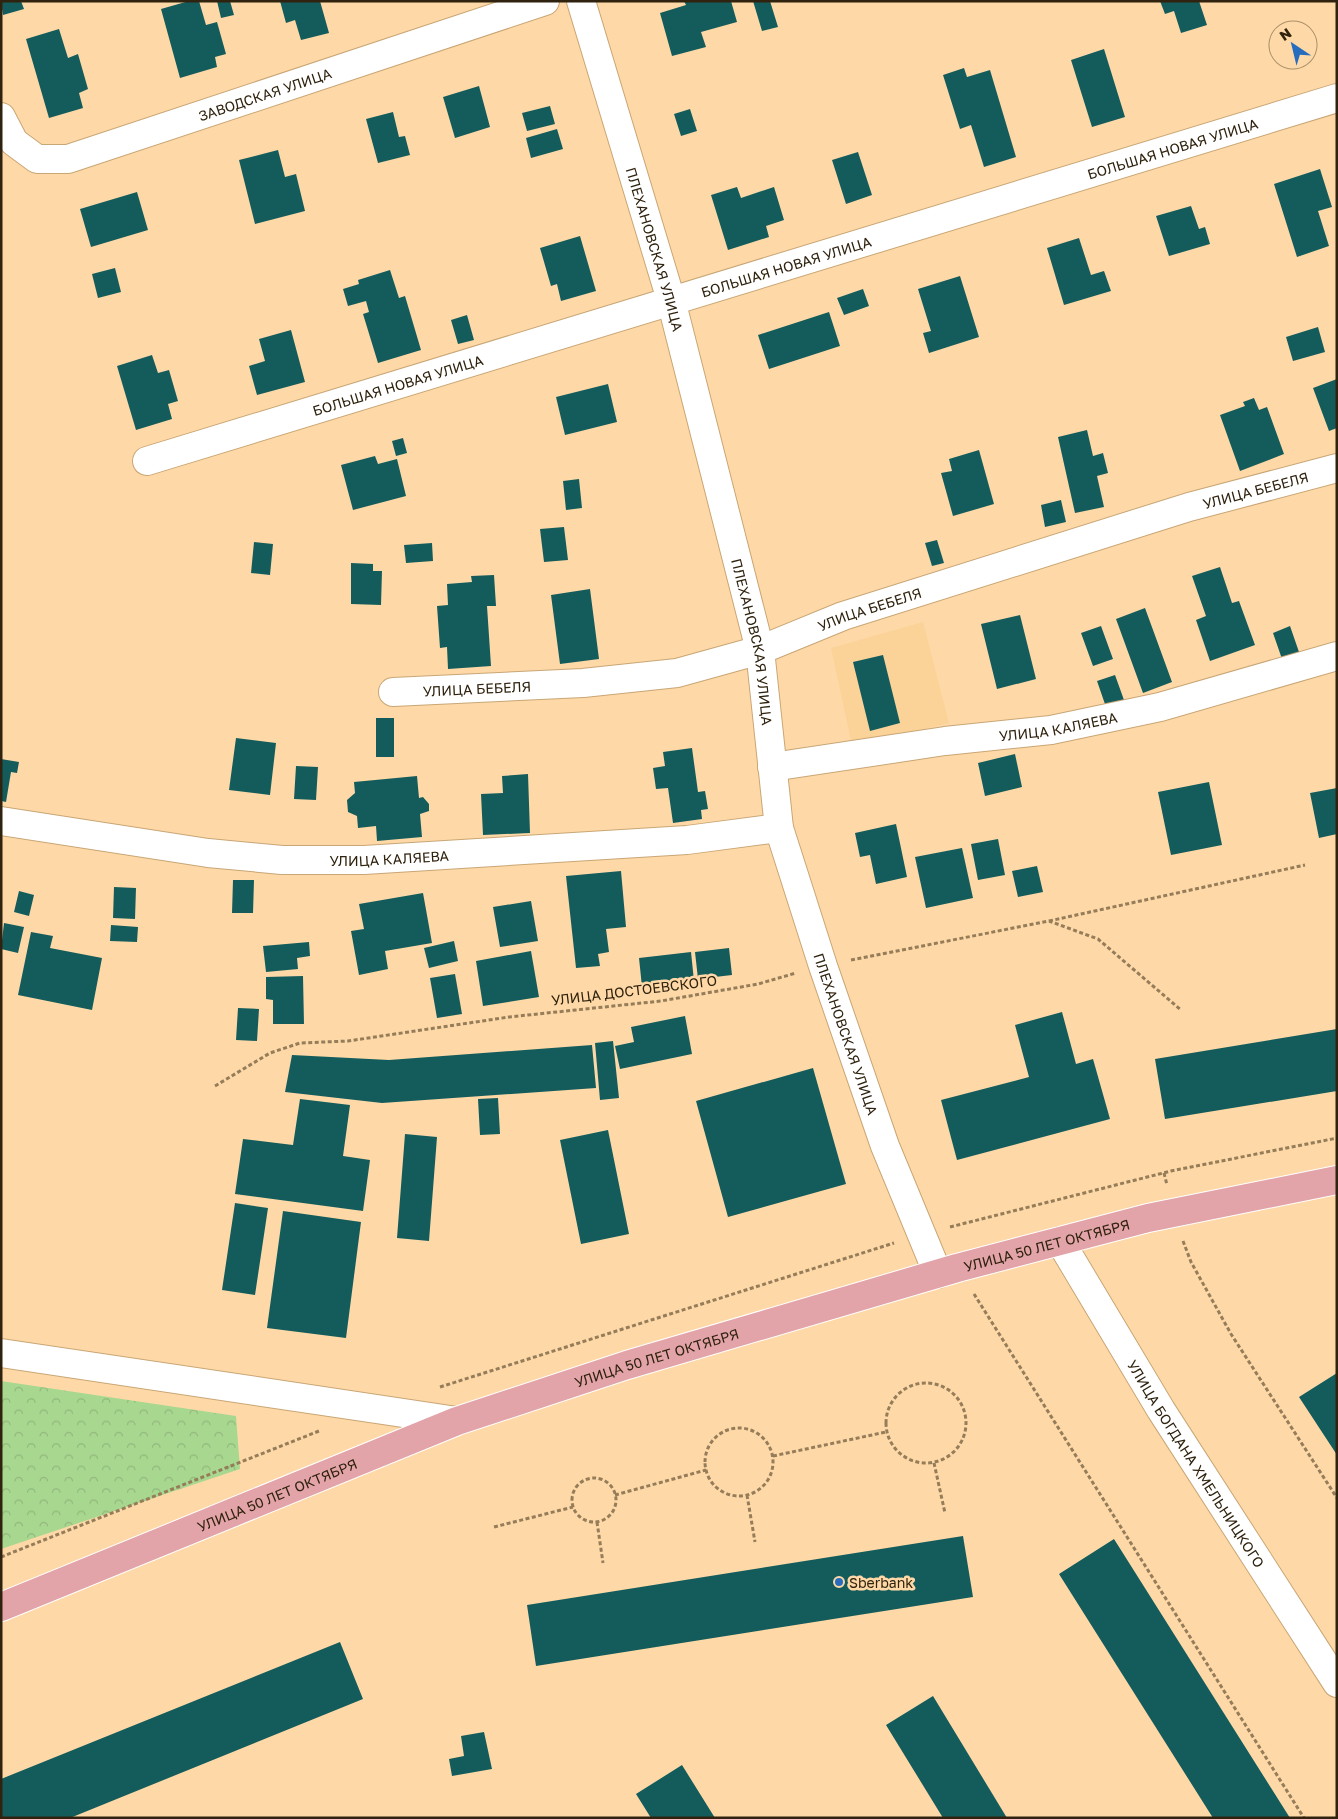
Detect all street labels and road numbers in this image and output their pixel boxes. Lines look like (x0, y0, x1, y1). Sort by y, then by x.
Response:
street label: ЗАВОДСКАЯ УЛИЦА (196, 64, 334, 124)
street label: БОЛЬШАЯ НОВАЯ УЛИЦА (1085, 114, 1260, 182)
street label: ПЛЕХАНОВСКАЯ УЛИЦА (623, 165, 687, 334)
street label: БОЛЬШАЯ НОВАЯ УЛИЦА (699, 232, 874, 300)
street label: БОЛЬШАЯ НОВАЯ УЛИЦА (310, 350, 485, 419)
street label: УЛИЦА БЕБЕЛЯ (1201, 467, 1310, 512)
street label: ПЛЕХАНОВСКАЯ УЛИЦА (728, 556, 777, 727)
street label: УЛИЦА БЕБЕЛЯ (815, 583, 923, 634)
street label: УЛИЦА БЕБЕЛЯ (422, 677, 532, 699)
street label: УЛИЦА КАЛЯЕВА (998, 708, 1119, 744)
street label: УЛИЦА КАЛЯЕВА (329, 846, 450, 869)
street label: ПЛЕХАНОВСКАЯ УЛИЦА (811, 951, 882, 1118)
street label: УЛИЦА ДОСТОЕВСКОГО (550, 971, 718, 1009)
street label: УЛИЦА 50 ЛЕТ ОКТЯБРЯ (962, 1215, 1131, 1274)
street label: УЛИЦА 50 ЛЕТ ОКТЯБРЯ (572, 1324, 741, 1390)
street label: УЛИЦА БОГДАНА ХМЕЛЬНИЦКОГО (1124, 1357, 1269, 1570)
street label: УЛИЦА 50 ЛЕТ ОКТЯБРЯ (195, 1454, 359, 1535)

